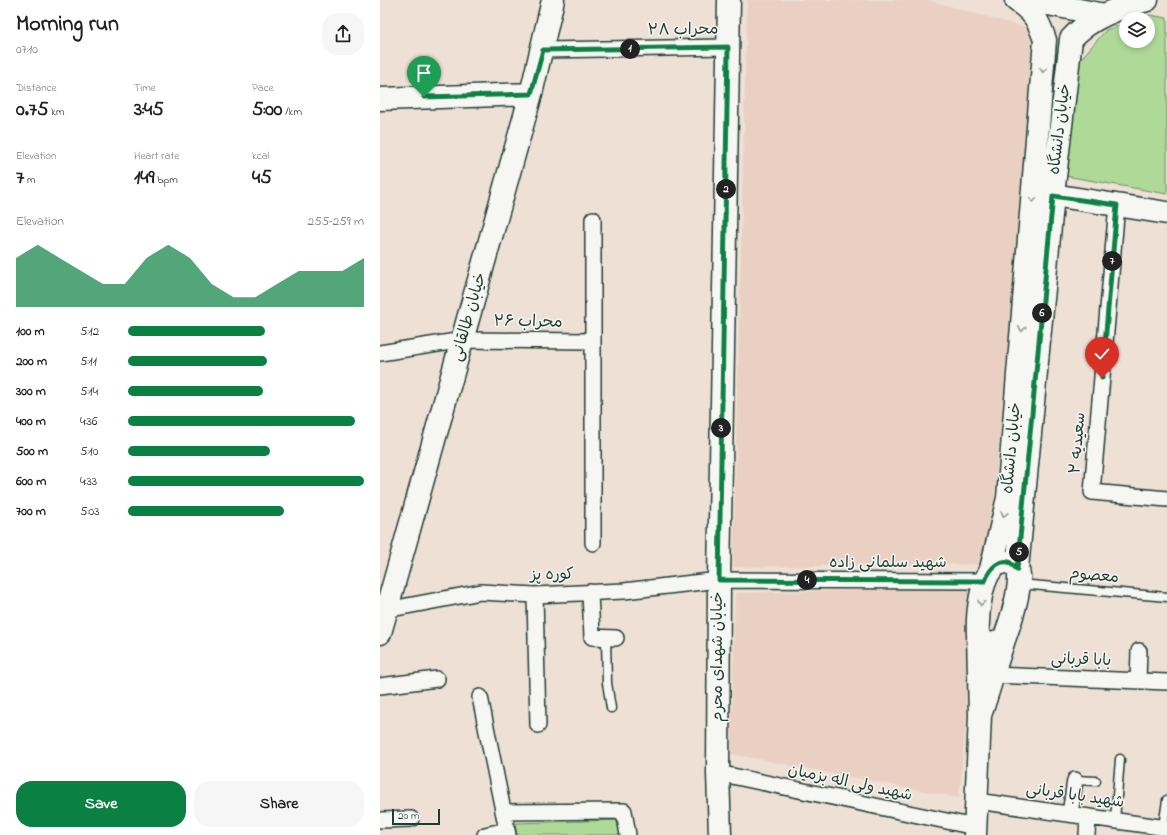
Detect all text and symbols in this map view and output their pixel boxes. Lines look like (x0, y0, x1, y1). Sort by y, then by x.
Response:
text: Morning run (16, 9, 119, 41)
map controls (1119, 12, 1155, 48)
button: layers (1119, 12, 1155, 48)
button: share (322, 13, 364, 55)
street label: محراب ۲۸ (647, 17, 719, 43)
pin: 1 (620, 39, 640, 59)
text: 07:10 (16, 40, 38, 59)
text: 1 (628, 41, 632, 57)
pin (407, 56, 441, 97)
icon: arrive (413, 62, 435, 84)
one-way arrow (1038, 67, 1047, 73)
text: Distance (16, 80, 57, 96)
text: Time (134, 80, 156, 96)
text: Pace (252, 80, 273, 96)
street label: خیابان دانشگاه (1043, 82, 1077, 176)
text: 0.75 (16, 96, 48, 125)
text: 3:45 (134, 96, 164, 125)
text: 5:00 (252, 96, 282, 125)
text: km (48, 104, 65, 120)
text: /km (282, 104, 302, 120)
text: Elevation (16, 148, 56, 164)
text: Heart rate (134, 148, 179, 164)
text: kcal (252, 148, 270, 164)
text: 7 (16, 164, 24, 193)
text: 149 (134, 164, 155, 193)
text: 45 (252, 164, 272, 193)
text: m (24, 172, 36, 188)
text: bpm (155, 172, 178, 188)
pin: 2 (716, 179, 736, 199)
text: 2 (723, 181, 729, 197)
one-way arrow (1029, 196, 1038, 203)
text: Elevation (16, 212, 64, 231)
text: 255–259 m (308, 212, 364, 231)
pin: 7 (1102, 251, 1122, 271)
text: 7 (1110, 253, 1114, 269)
street label: خیابان طالقانی (445, 270, 493, 364)
pin: 6 (1032, 303, 1052, 323)
text: 6 (1040, 305, 1044, 321)
street label: محراب ۲۶ (493, 309, 563, 335)
text: 100 m (16, 322, 45, 341)
text: 5:12 (80, 322, 99, 341)
one-way arrow (1018, 326, 1027, 332)
pin (1085, 337, 1119, 378)
icon: check (1091, 343, 1113, 365)
text: 200 m (16, 352, 47, 371)
text: 5:11 (80, 352, 97, 371)
text: 300 m (16, 382, 46, 401)
text: 5:14 (80, 382, 98, 401)
street label: خیابان دانشگاه (996, 401, 1028, 495)
street label: سعیدیه ۲ (1063, 411, 1093, 475)
text: 400 m (16, 412, 46, 431)
text: 4:36 (80, 412, 98, 431)
pin: 3 (711, 418, 731, 438)
text: 3 (719, 420, 723, 436)
text: 500 m (16, 442, 48, 461)
text: 5:10 (80, 442, 98, 461)
text: 600 m (16, 472, 46, 491)
text: 4:33 (80, 472, 97, 491)
text: 700 m (16, 502, 46, 521)
text: 5:03 (80, 502, 100, 521)
one-way arrow (1000, 510, 1009, 517)
pin: 5 (1009, 542, 1029, 562)
text: 5 (1016, 544, 1022, 560)
street label: شهید سلمانی زاده (829, 551, 947, 575)
street label: معصوم (1068, 562, 1120, 590)
street label: کوره پز (528, 563, 574, 587)
pin: 4 (797, 570, 817, 590)
text: 4 (805, 572, 809, 588)
street label: خیابان شهدای محرم (706, 592, 730, 722)
one-way arrow (977, 600, 986, 606)
street label: بابا قربانی (1050, 647, 1112, 673)
street label: شهید ولی اله بزمیان (786, 758, 914, 808)
street label: شهید بابا قربانی (1024, 777, 1126, 815)
button: Save (16, 781, 186, 827)
button: Share (194, 781, 364, 827)
scale bar (392, 807, 440, 826)
text: 20 m (398, 808, 420, 824)

